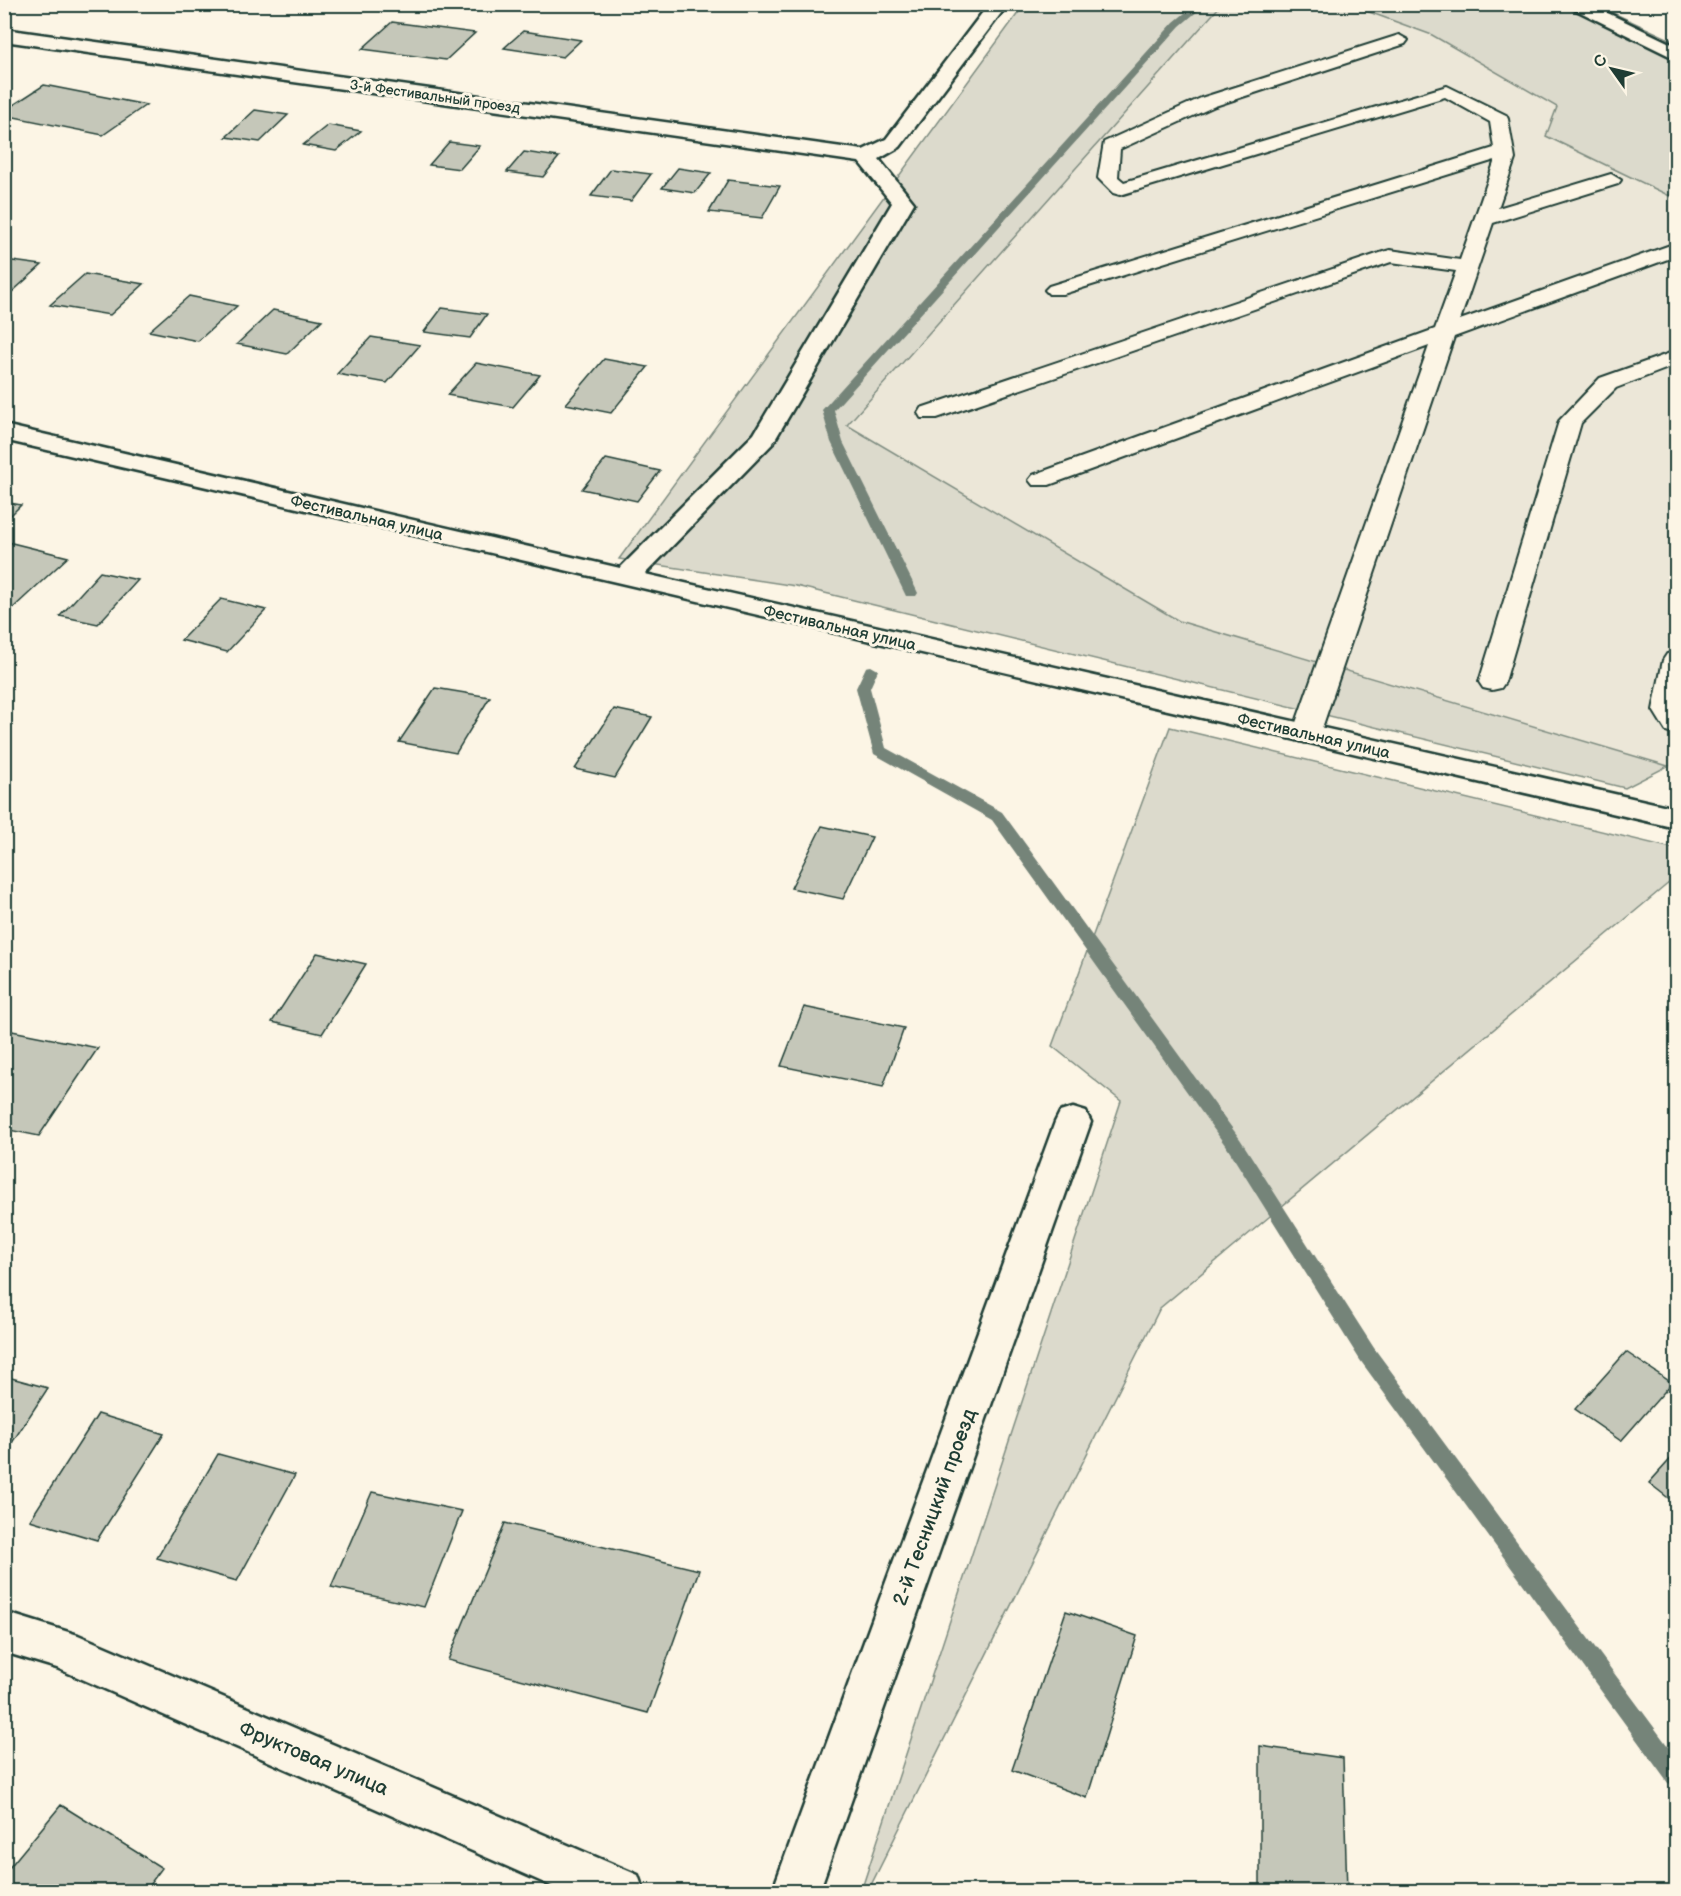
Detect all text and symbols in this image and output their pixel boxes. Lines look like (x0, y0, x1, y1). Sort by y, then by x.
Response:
north arrow (1582, 39, 1642, 99)
text: С (1590, 52, 1612, 71)
street label: 3-й Фестивальный проезд (349, 76, 522, 117)
street label: Фестивальная улица (288, 492, 445, 545)
street label: Фестивальная улица (761, 602, 918, 655)
street label: Фестивальная улица (1235, 710, 1392, 763)
street label: 2-й Тесницкий проезд (888, 1406, 982, 1609)
street label: Фруктовая улица (235, 1717, 392, 1801)

